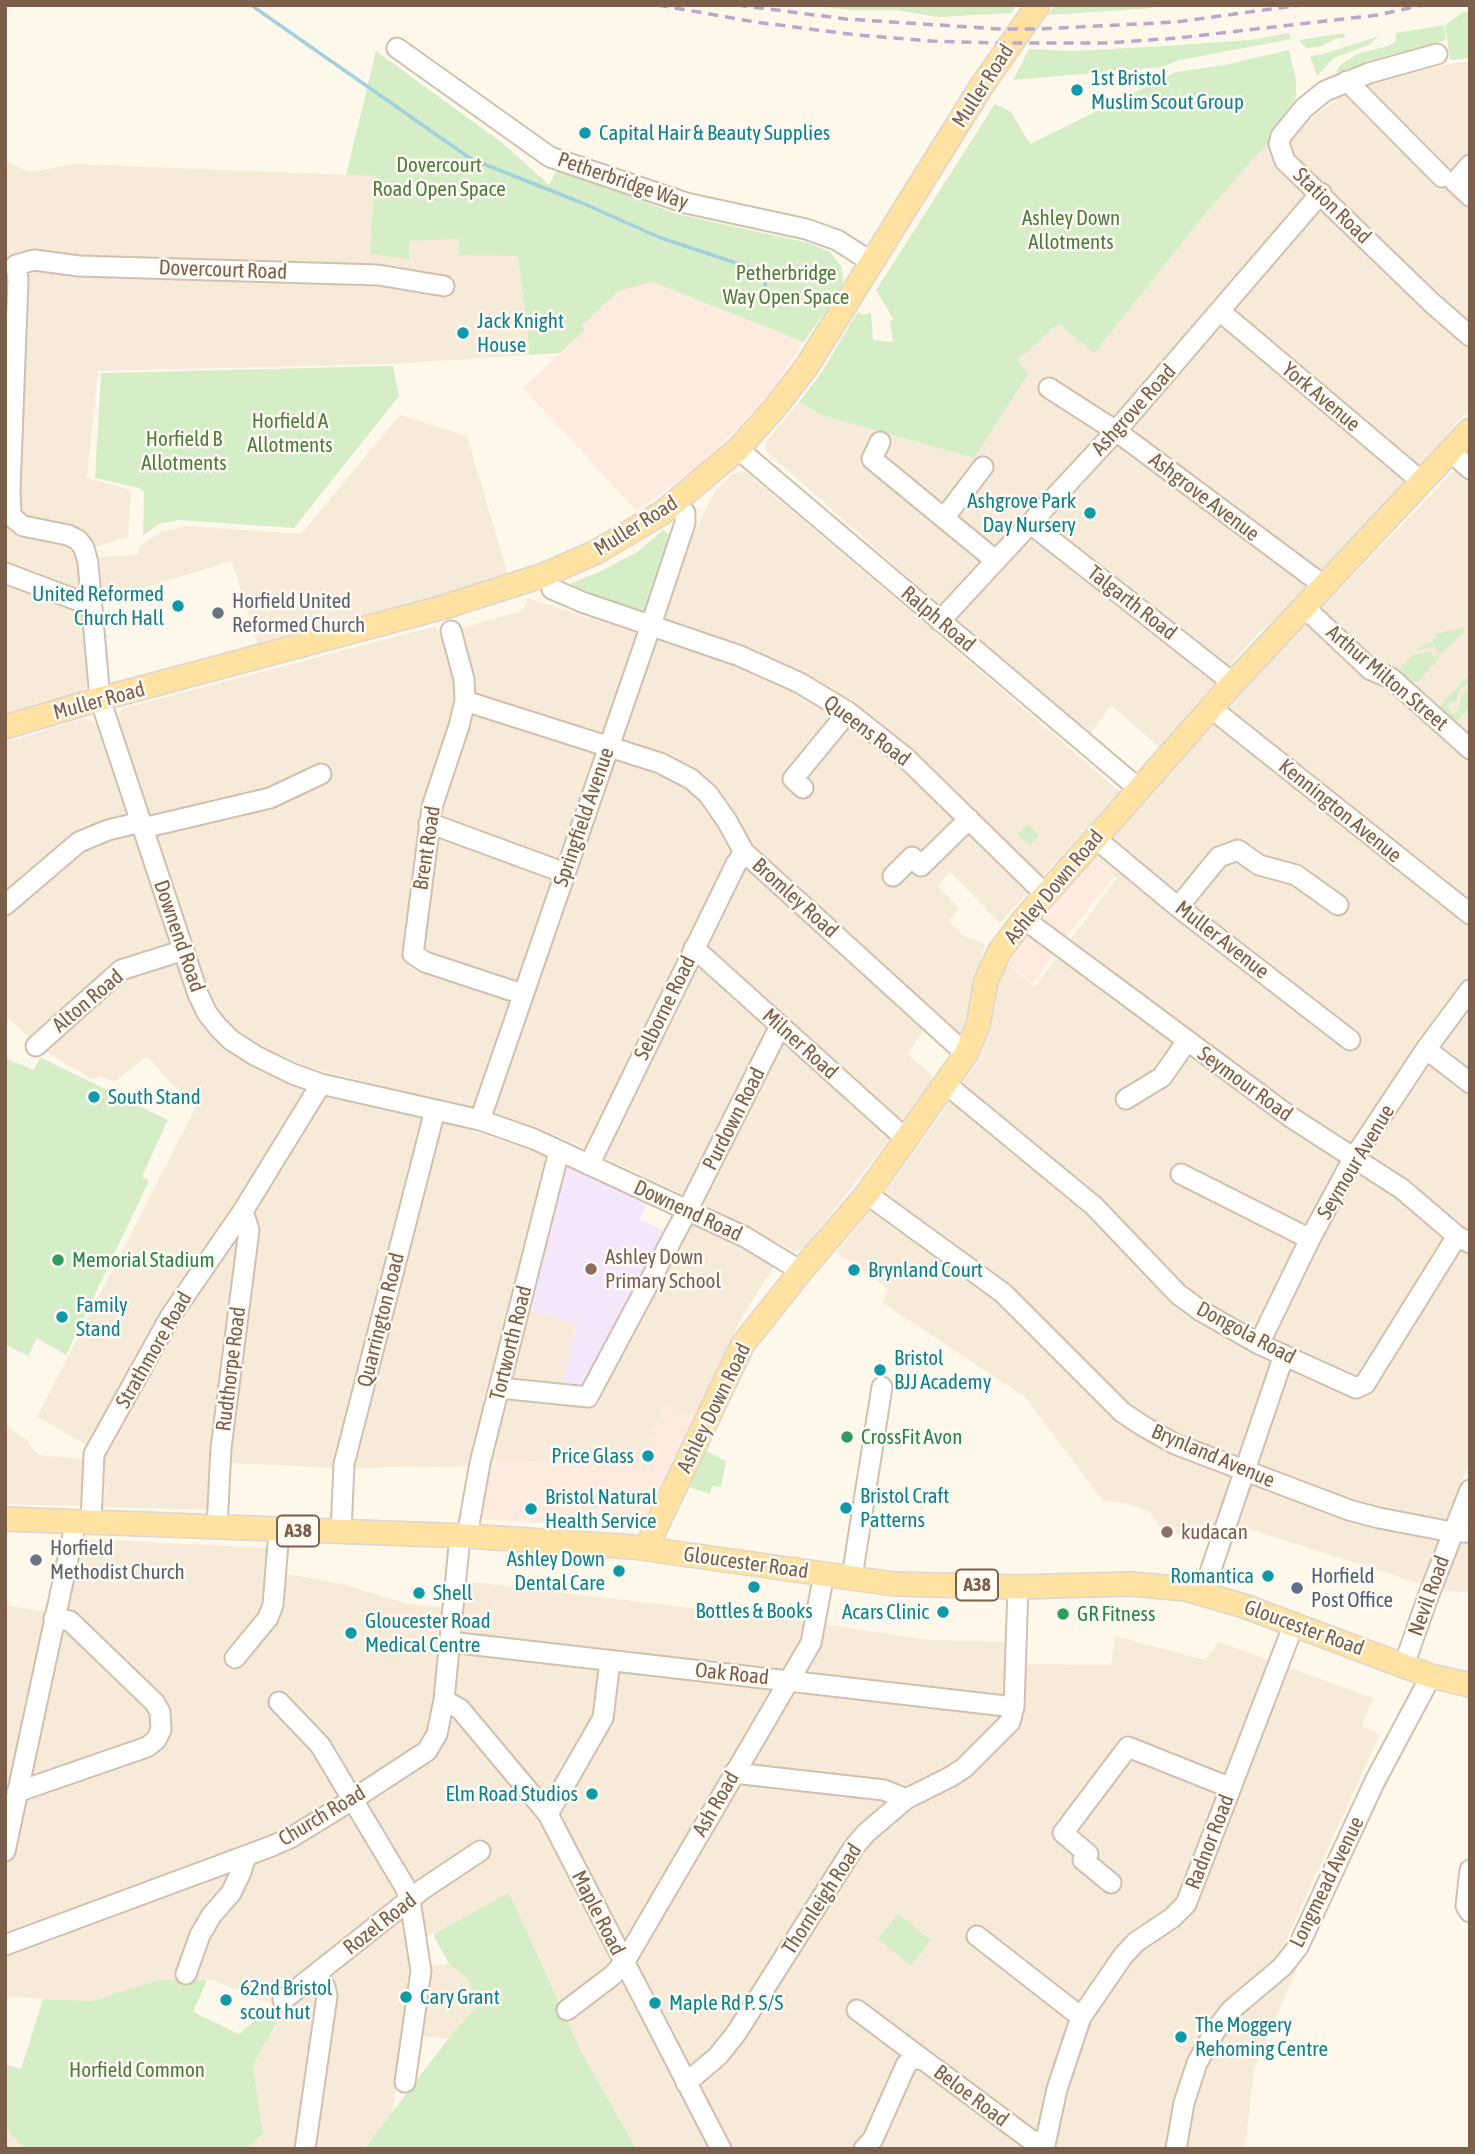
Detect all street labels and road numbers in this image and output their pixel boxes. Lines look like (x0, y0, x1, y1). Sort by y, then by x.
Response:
street label: Muller Road (947, 40, 1019, 132)
street label: Petherbridge Way (554, 147, 692, 215)
street label: Station Road (1288, 163, 1376, 249)
street label: Dovercourt Road (158, 255, 288, 285)
street label: York Avenue (1277, 357, 1365, 437)
street label: Ashgrove Road (1087, 359, 1181, 461)
street label: Ashgrove Avenue (1144, 447, 1264, 547)
street label: Muller Road (590, 490, 682, 562)
street label: Talgarth Road (1082, 560, 1182, 646)
street label: Ralph Road (896, 581, 980, 657)
street label: Arthur Milton Street (1321, 620, 1453, 736)
street label: Muller Road (50, 677, 148, 725)
street label: Queens Road (819, 690, 915, 772)
street label: Springfield Avenue (548, 744, 620, 890)
street label: Kennington Avenue (1274, 754, 1406, 868)
street label: Brent Road (408, 804, 446, 892)
street label: Ashley Down Road (999, 825, 1109, 949)
street label: Bromley Road (747, 853, 843, 943)
street label: Downend Road (148, 877, 210, 995)
street label: Muller Avenue (1170, 896, 1274, 984)
street label: Selborne Road (629, 952, 701, 1064)
street label: Alton Road (47, 964, 129, 1038)
street label: Milner Road (757, 1003, 843, 1085)
street label: Seymour Road (1193, 1041, 1297, 1127)
street label: Purdown Road (697, 1063, 771, 1175)
street label: Seymour Avenue (1312, 1100, 1400, 1224)
street label: Downend Road (630, 1175, 746, 1247)
street label: Quarrington Road (352, 1250, 410, 1390)
street label: Tortworth Road (485, 1283, 537, 1403)
street label: Strathmore Road (111, 1287, 197, 1413)
street label: Dongola Road (1192, 1296, 1300, 1370)
street label: Rudthorpe Road (211, 1305, 251, 1433)
street label: Ashley Down Road (672, 1339, 756, 1477)
street label: Brynland Avenue (1148, 1419, 1278, 1493)
road number: A38 (277, 1516, 319, 1546)
street label: Gloucester Road (682, 1542, 810, 1584)
street label: Nevil Road (1403, 1552, 1455, 1640)
road number: A38 (956, 1569, 998, 1600)
street label: Gloucester Road (1241, 1595, 1367, 1661)
street label: Oak Road (694, 1658, 770, 1690)
street label: Ash Road (687, 1767, 745, 1841)
street label: Church Road (274, 1780, 370, 1852)
street label: Radnor Road (1180, 1791, 1240, 1893)
street label: Longmead Avenue (1284, 1812, 1370, 1952)
street label: Thornleigh Road (777, 1839, 867, 1959)
street label: Maple Road (566, 1866, 630, 1960)
street label: Rozel Road (339, 1888, 421, 1960)
street label: Beloe Road (929, 2060, 1013, 2132)

